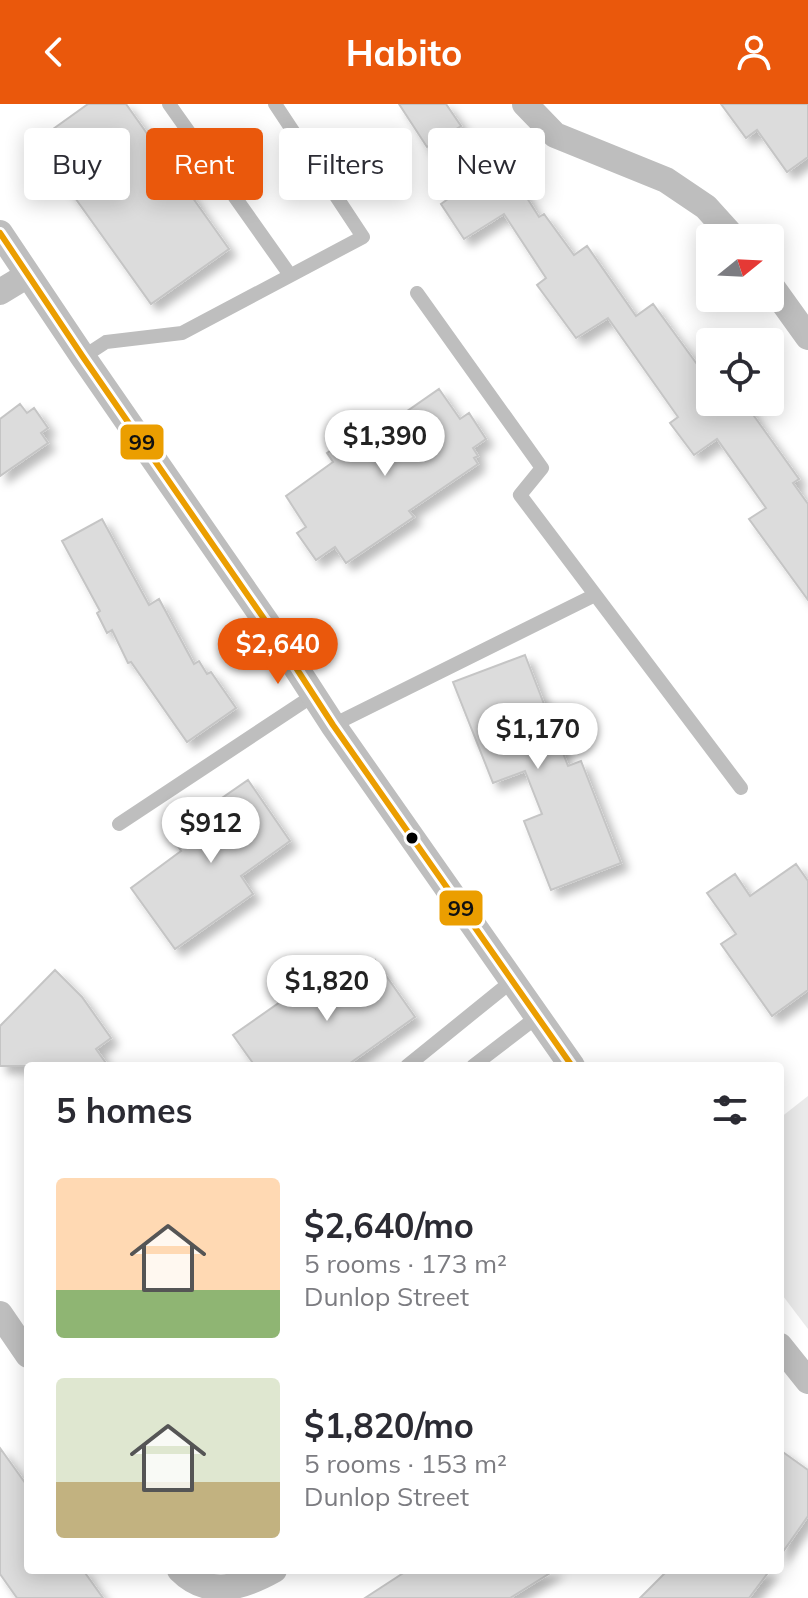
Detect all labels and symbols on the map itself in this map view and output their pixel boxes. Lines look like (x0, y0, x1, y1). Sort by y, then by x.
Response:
north arrow (696, 224, 784, 312)
pin: $1,390 (320, 410, 450, 478)
line badge: 99 (119, 423, 165, 461)
text: 99 (129, 428, 155, 456)
pin: $2,640 (213, 618, 343, 686)
pin: $1,170 (473, 703, 603, 771)
pin: $912 (164, 797, 258, 865)
unlabelled marker (404, 830, 420, 846)
line badge: 99 (438, 889, 484, 927)
text: 99 (448, 894, 474, 922)
pin: $1,820 (262, 955, 392, 1023)

